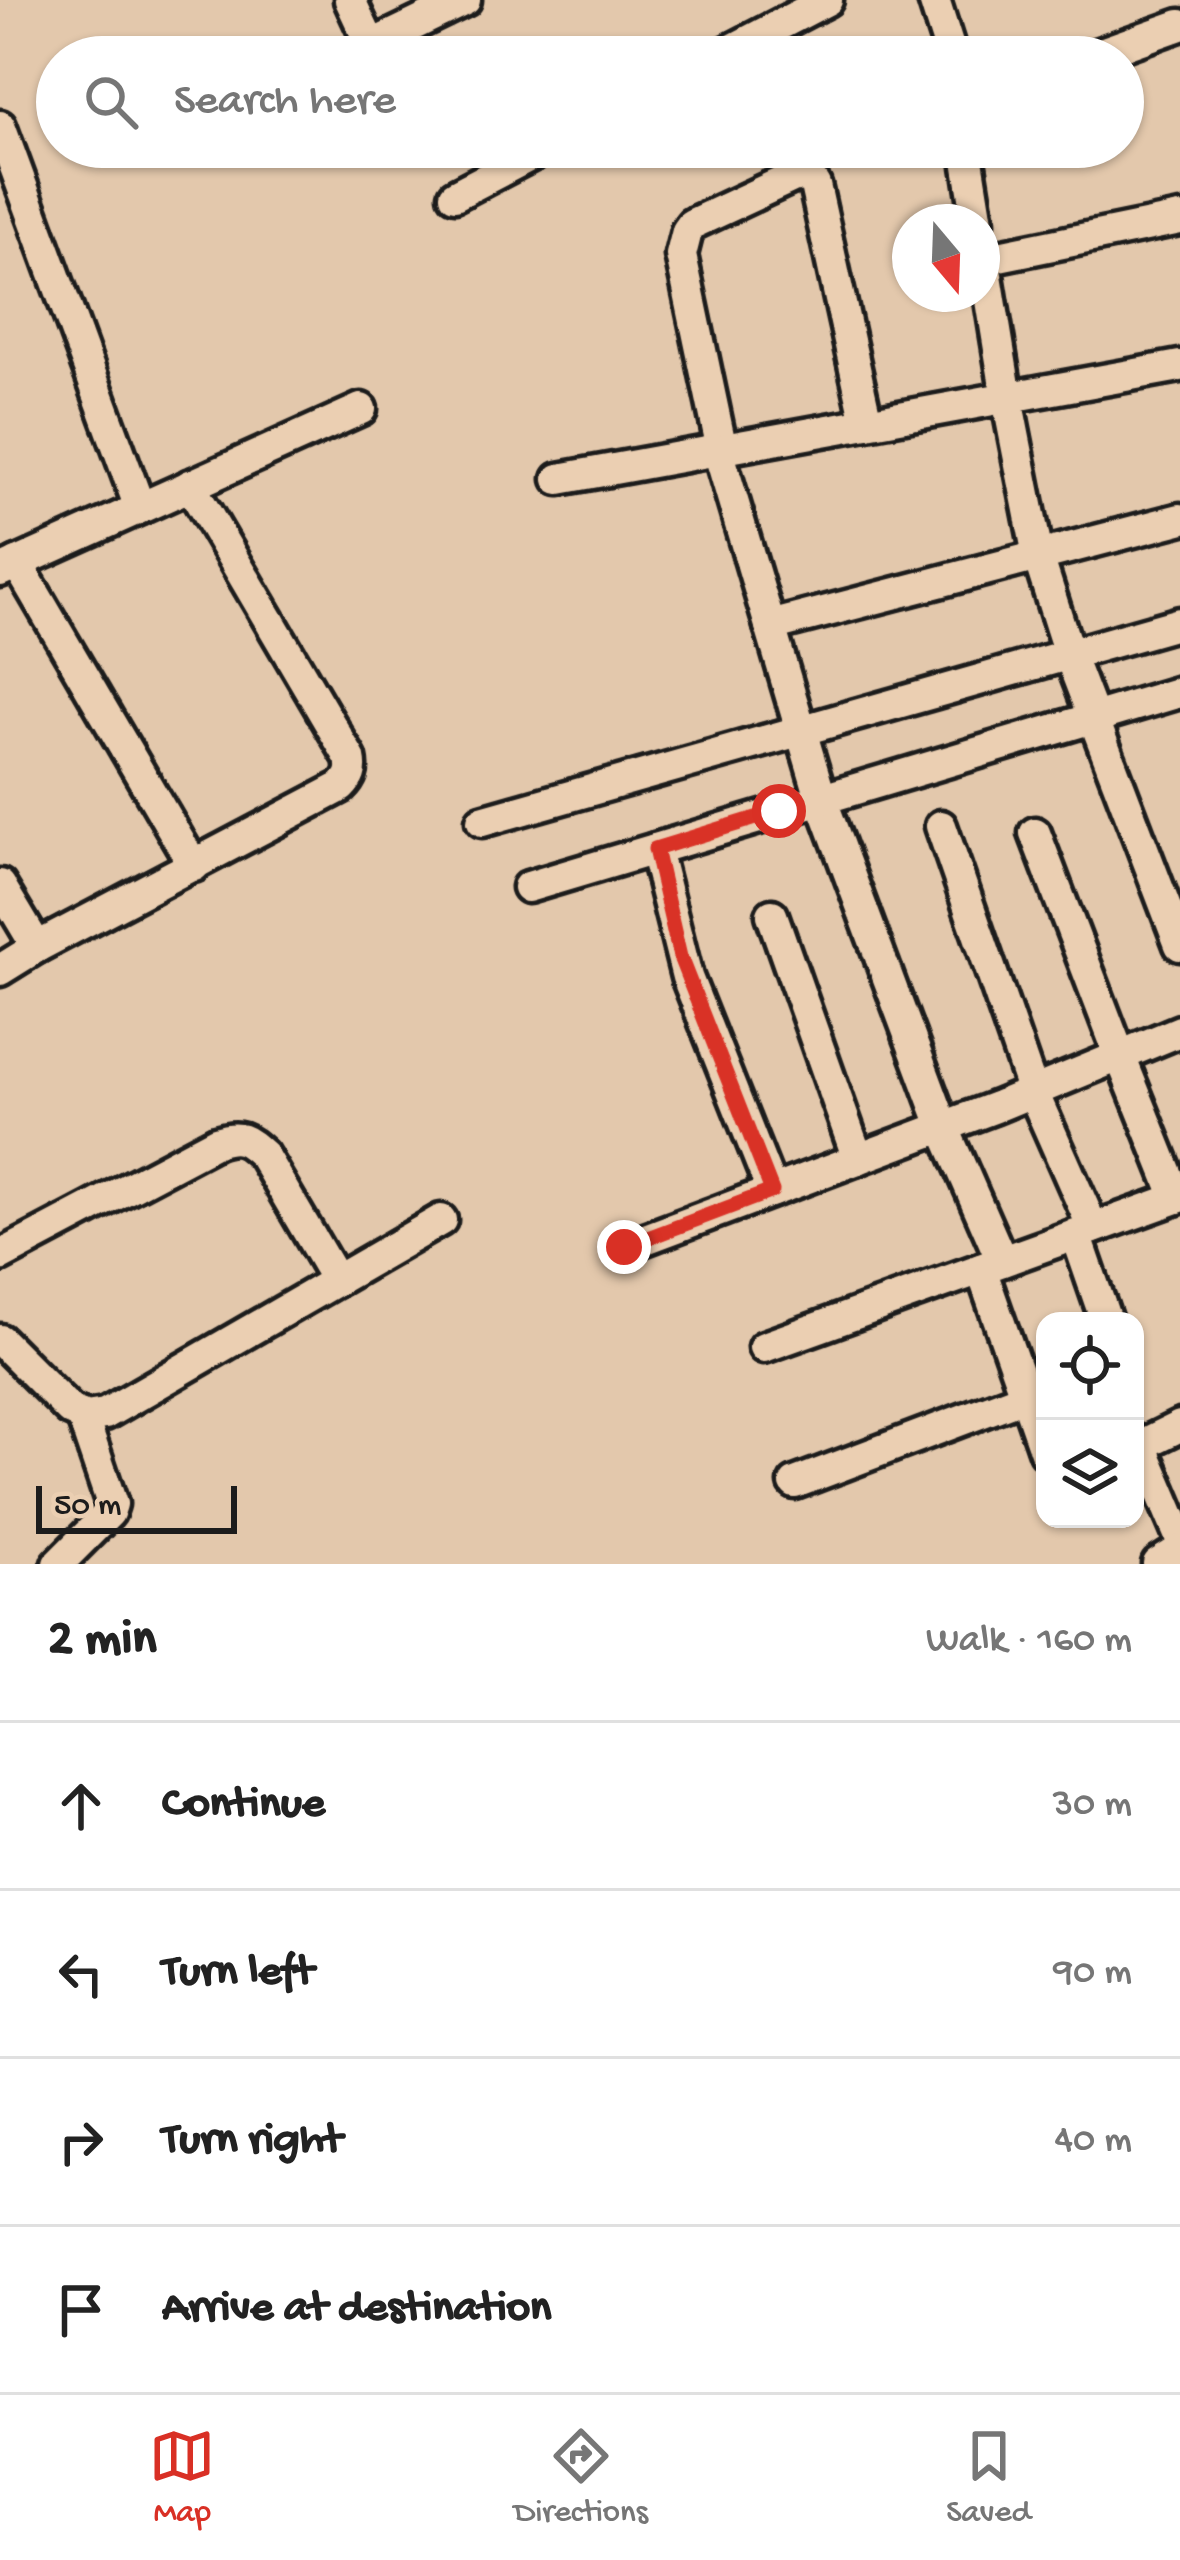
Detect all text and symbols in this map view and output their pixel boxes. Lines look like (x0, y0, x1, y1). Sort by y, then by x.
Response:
search box (36, 36, 1144, 168)
icon: search (78, 69, 144, 135)
text: Search here (174, 76, 396, 129)
north arrow (892, 204, 1000, 312)
route start (752, 784, 806, 838)
route end (597, 1220, 651, 1274)
map controls (1036, 1312, 1144, 1528)
button: locate (1036, 1312, 1144, 1420)
button: layers (1036, 1420, 1144, 1528)
scale bar (36, 1480, 237, 1533)
text: 50 m (54, 1488, 121, 1526)
text: 2 min (48, 1612, 157, 1672)
text: Walk · 160 m (926, 1619, 1132, 1665)
icon: ahead (48, 1773, 114, 1839)
text: Continue (162, 1779, 325, 1832)
text: 30 m (1053, 1783, 1132, 1829)
icon: left (48, 1941, 114, 2007)
text: Turn left (162, 1947, 314, 2000)
text: 90 m (1053, 1951, 1132, 1997)
icon: right (48, 2109, 114, 2175)
text: Turn right (162, 2115, 342, 2168)
text: 40 m (1054, 2119, 1132, 2165)
icon: arrive (48, 2277, 114, 2343)
text: Arrive at destination (162, 2283, 551, 2336)
tab: Map (149, 2423, 215, 2533)
tab: Directions (514, 2423, 648, 2533)
tab: Saved (946, 2423, 1031, 2533)

